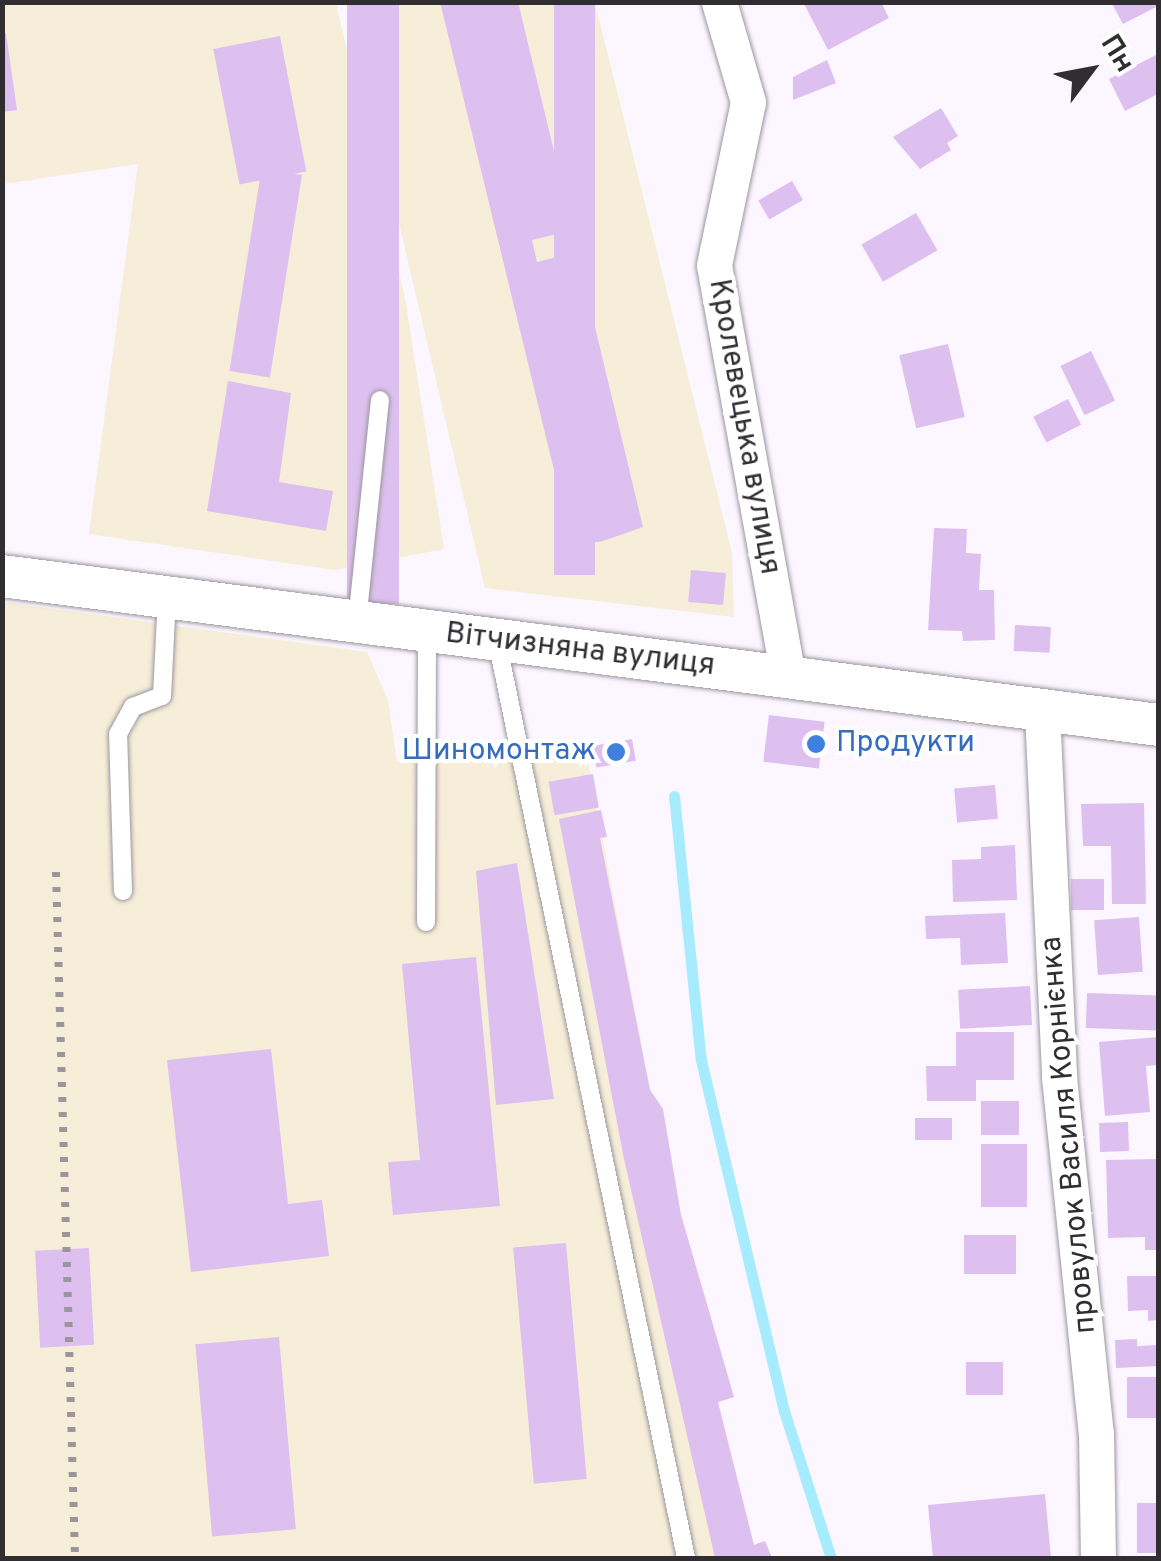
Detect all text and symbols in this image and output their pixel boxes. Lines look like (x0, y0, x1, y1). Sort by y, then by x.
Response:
north arrow (1041, 20, 1141, 120)
text: Пн (1091, 29, 1142, 80)
street label: Кролевецька вулиця (699, 276, 787, 578)
street label: Вітчизняна вулиця (443, 617, 717, 685)
place label: Продукти (836, 726, 975, 762)
marker: Продукти (805, 733, 827, 755)
place label: Шиномонтаж (401, 734, 596, 770)
marker: Шиномонтаж (605, 741, 627, 763)
street label: провулок Василя Корнієнка (1035, 935, 1105, 1335)

